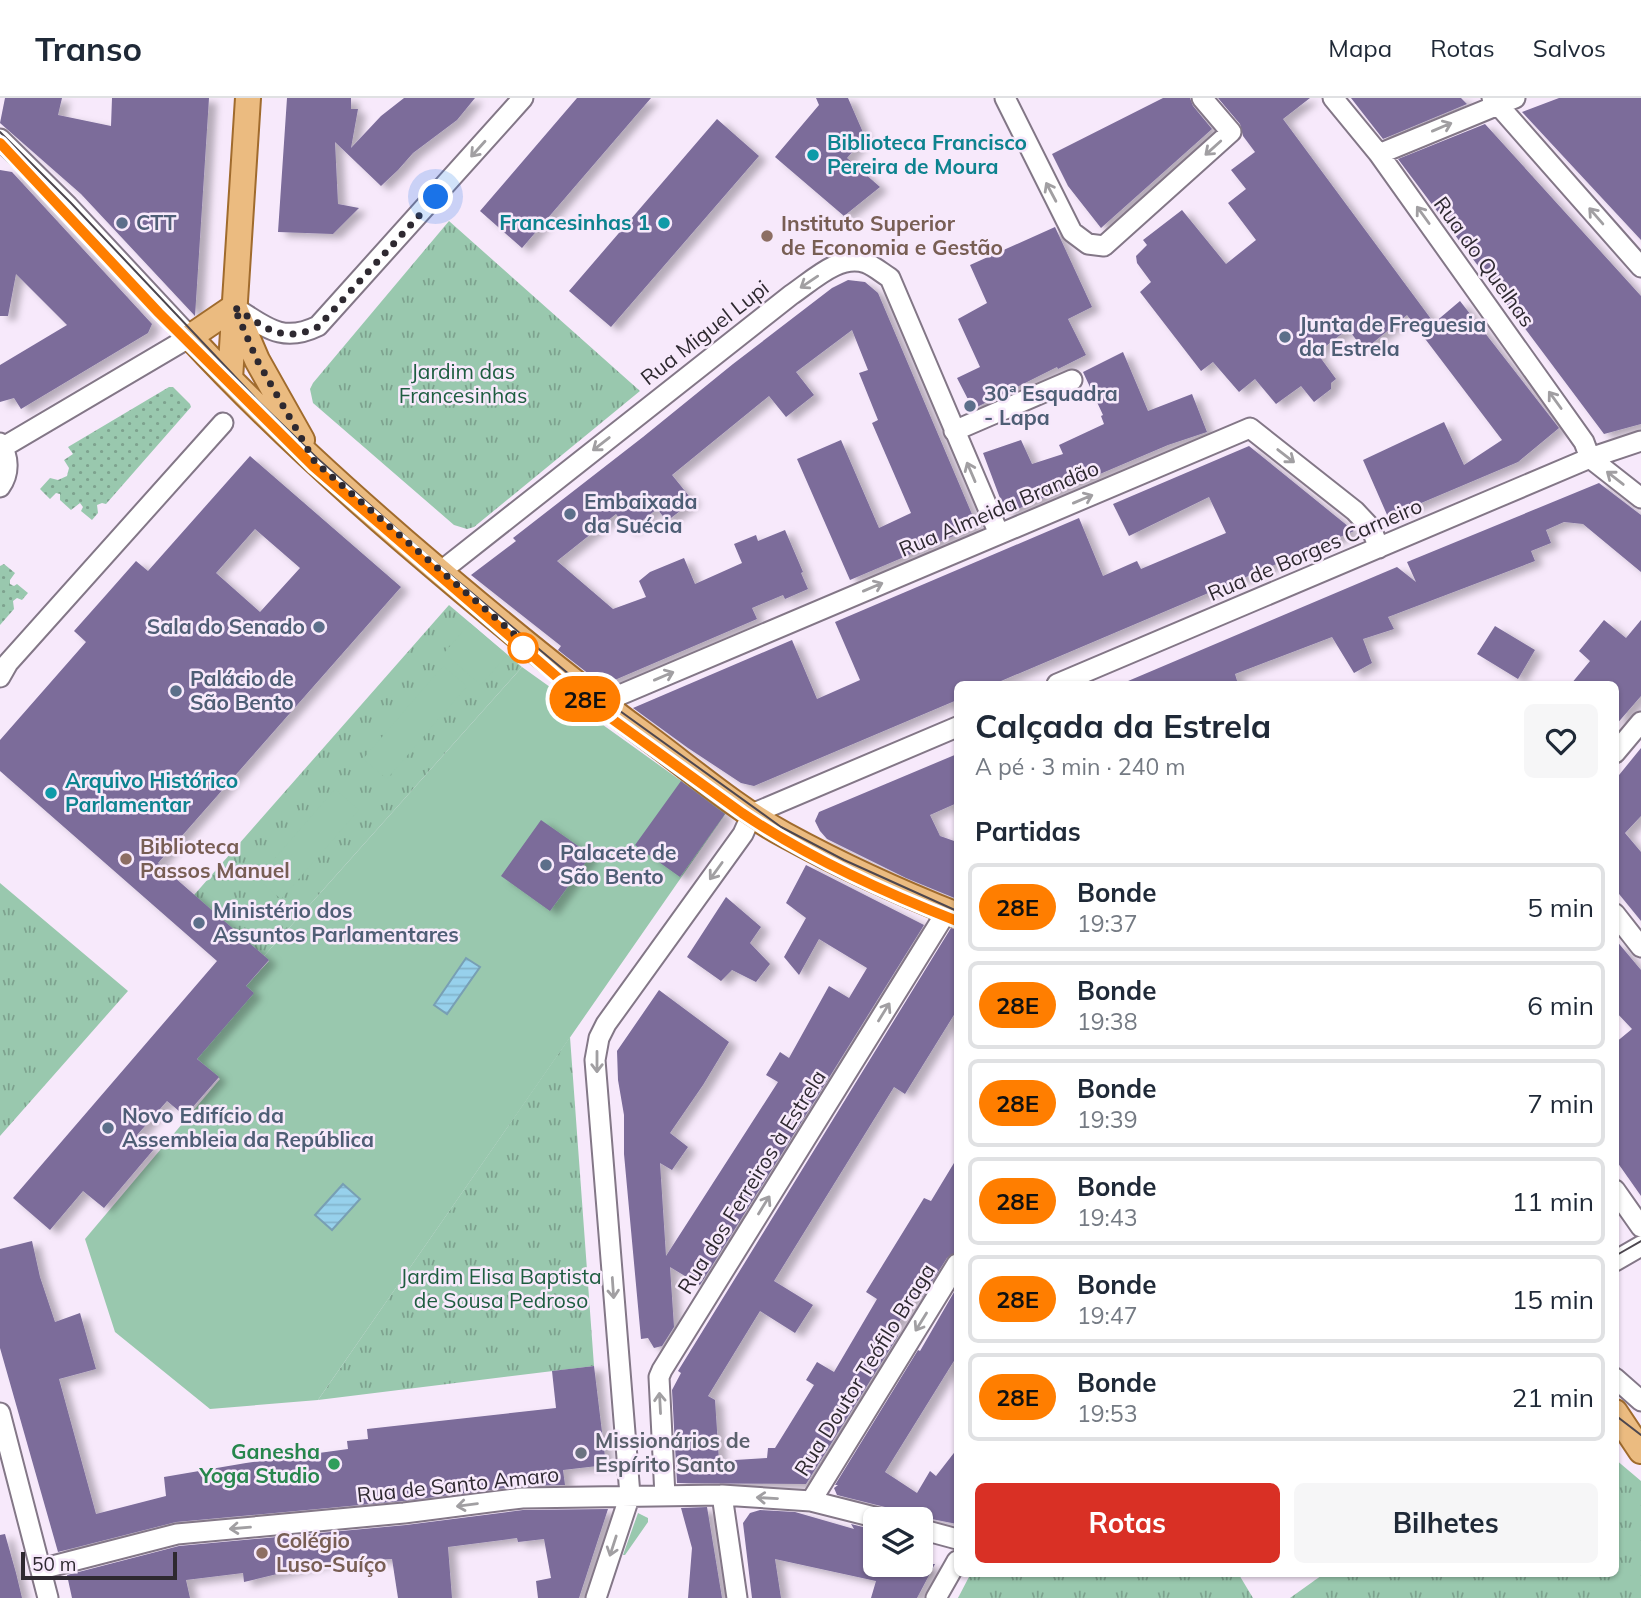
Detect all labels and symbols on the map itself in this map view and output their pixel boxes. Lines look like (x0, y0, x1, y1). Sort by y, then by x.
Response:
one-way arrow (1431, 120, 1452, 133)
place label: Biblioteca Francisco Pereira de Moura (827, 129, 1027, 179)
one-way arrow (470, 140, 486, 158)
one-way arrow (1204, 140, 1222, 156)
marker: Biblioteca Francisco Pereira de Moura (805, 147, 821, 163)
your location (418, 179, 453, 214)
one-way arrow (1044, 182, 1058, 203)
street label: Rua do Quelhas (1429, 191, 1541, 332)
one-way arrow (1415, 206, 1430, 225)
one-way arrow (1588, 207, 1604, 225)
place label: CTT (136, 209, 176, 235)
place label: Francesinhas 1 (499, 209, 650, 235)
place label: Instituto Superior de Economia e Gestão (781, 210, 1003, 260)
marker: CTT (114, 215, 130, 231)
marker: Francesinhas 1 (656, 215, 672, 231)
marker: Instituto Superior de Economia e Gestão (759, 228, 775, 244)
street label: Rua Miguel Lupi (635, 274, 774, 390)
one-way arrow (800, 275, 820, 289)
place label: Junta de Freguesia da Estrela (1299, 311, 1486, 361)
marker: Junta de Freguesia da Estrela (1277, 329, 1293, 345)
park label: Jardim das Francesinhas (399, 358, 527, 408)
place label: 30ª Esquadra - Lapa (984, 380, 1118, 430)
one-way arrow (1548, 391, 1562, 410)
marker: 30ª Esquadra - Lapa (962, 398, 978, 414)
one-way arrow (593, 436, 611, 451)
one-way arrow (1276, 449, 1294, 464)
street label: Rua Almeida Brandão (895, 454, 1102, 562)
one-way arrow (964, 461, 977, 483)
one-way arrow (1607, 471, 1625, 486)
place label: Embaixada da Suécia (584, 488, 697, 538)
one-way arrow (1071, 491, 1093, 504)
street label: Rua de Borges Carneiro (1203, 492, 1426, 606)
marker: Embaixada da Suécia (562, 506, 578, 522)
one-way arrow (862, 580, 883, 593)
place label: Sala do Senado (147, 613, 305, 639)
marker: Sala do Senado (311, 619, 327, 635)
unlabelled marker (508, 633, 538, 663)
place label: Palácio de São Bento (190, 665, 294, 715)
one-way arrow (652, 669, 674, 682)
line badge: 28E (545, 676, 625, 722)
marker: Palácio de São Bento (168, 683, 184, 699)
place label: Arquivo Histórico Parlamentar (65, 767, 238, 817)
marker: Arquivo Histórico Parlamentar (43, 785, 59, 801)
place label: Biblioteca Passos Manuel (140, 833, 290, 883)
place label: Palacete de São Bento (560, 839, 677, 889)
marker: Biblioteca Passos Manuel (118, 851, 134, 867)
marker: Palacete de São Bento (538, 857, 554, 873)
one-way arrow (709, 862, 724, 881)
place label: Ministério dos Assuntos Parlamentares (213, 897, 459, 947)
marker: Ministério dos Assuntos Parlamentares (191, 915, 207, 931)
one-way arrow (877, 1003, 892, 1022)
one-way arrow (590, 1050, 603, 1073)
street label: Rua dos Ferreiros à Estrela (671, 1065, 831, 1298)
place label: Novo Edifício da Assembleia da República (122, 1102, 374, 1152)
marker: Novo Edifício da Assembleia da República (100, 1120, 116, 1136)
one-way arrow (758, 1196, 772, 1216)
street label: Rua Doutor Teófilo Braga (788, 1259, 940, 1480)
park label: Jardim Elisa Baptista de Sousa Pedroso (400, 1263, 602, 1313)
one-way arrow (607, 1277, 620, 1299)
one-way arrow (914, 1311, 928, 1331)
one-way arrow (654, 1392, 667, 1415)
place label: Missionários de Espírito Santo (595, 1427, 750, 1477)
place label: Ganesha Yoga Studio (198, 1438, 320, 1488)
marker: Missionários de Espírito Santo (573, 1445, 589, 1461)
marker: Ganesha Yoga Studio (326, 1456, 342, 1472)
street label: Rua de Santo Amaro (356, 1460, 560, 1508)
one-way arrow (756, 1491, 779, 1504)
one-way arrow (456, 1499, 479, 1512)
one-way arrow (230, 1522, 252, 1535)
place label: Colégio Luso-Suíço (276, 1527, 386, 1577)
one-way arrow (606, 1535, 618, 1557)
marker: Colégio Luso-Suíço (254, 1545, 270, 1561)
scale bar (21, 1549, 177, 1581)

